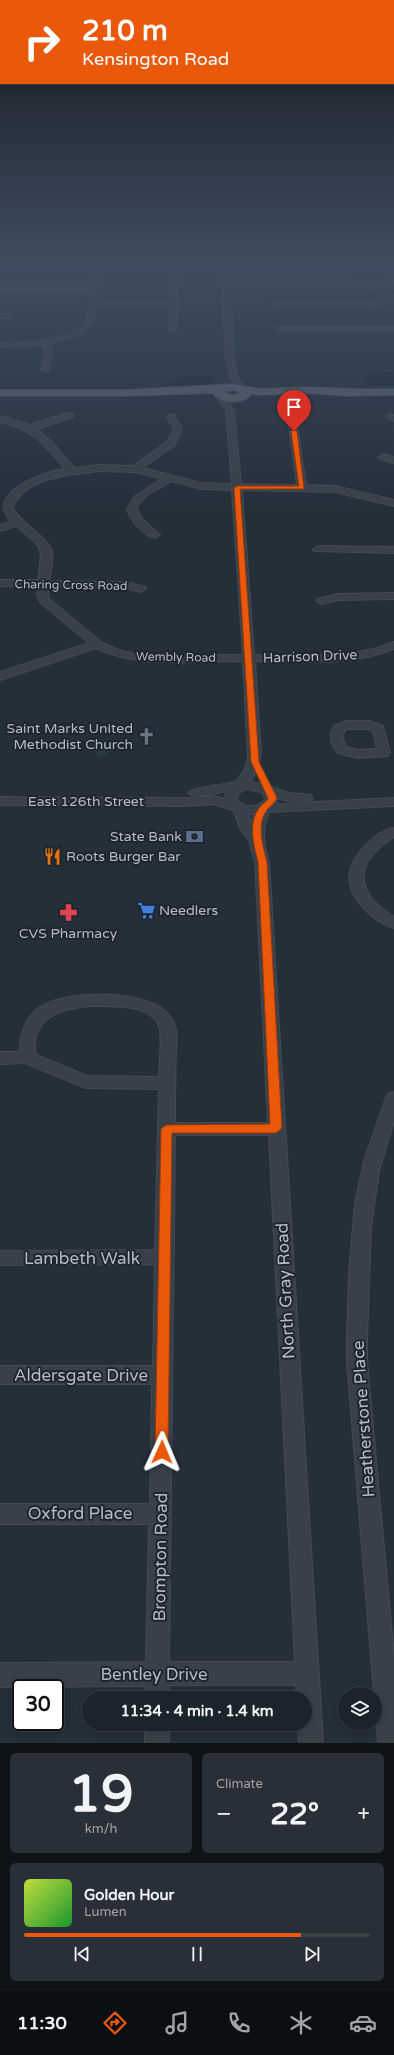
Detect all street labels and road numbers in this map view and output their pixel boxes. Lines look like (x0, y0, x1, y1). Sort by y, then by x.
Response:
street label: Charing Cross Road (15, 577, 127, 593)
street label: Harrison Drive (262, 646, 358, 667)
street label: Wembly Road (136, 649, 216, 665)
street label: East 126th Street (28, 793, 145, 810)
street label: North Gray Road (271, 1222, 300, 1360)
street label: Lambeth Walk (24, 1248, 140, 1269)
street label: Heatherstone Place (348, 1340, 379, 1498)
street label: Aldersgate Drive (14, 1365, 148, 1386)
street label: Brompton Road (149, 1492, 172, 1622)
street label: Oxford Place (28, 1503, 132, 1524)
street label: Bentley Drive (100, 1664, 208, 1685)

